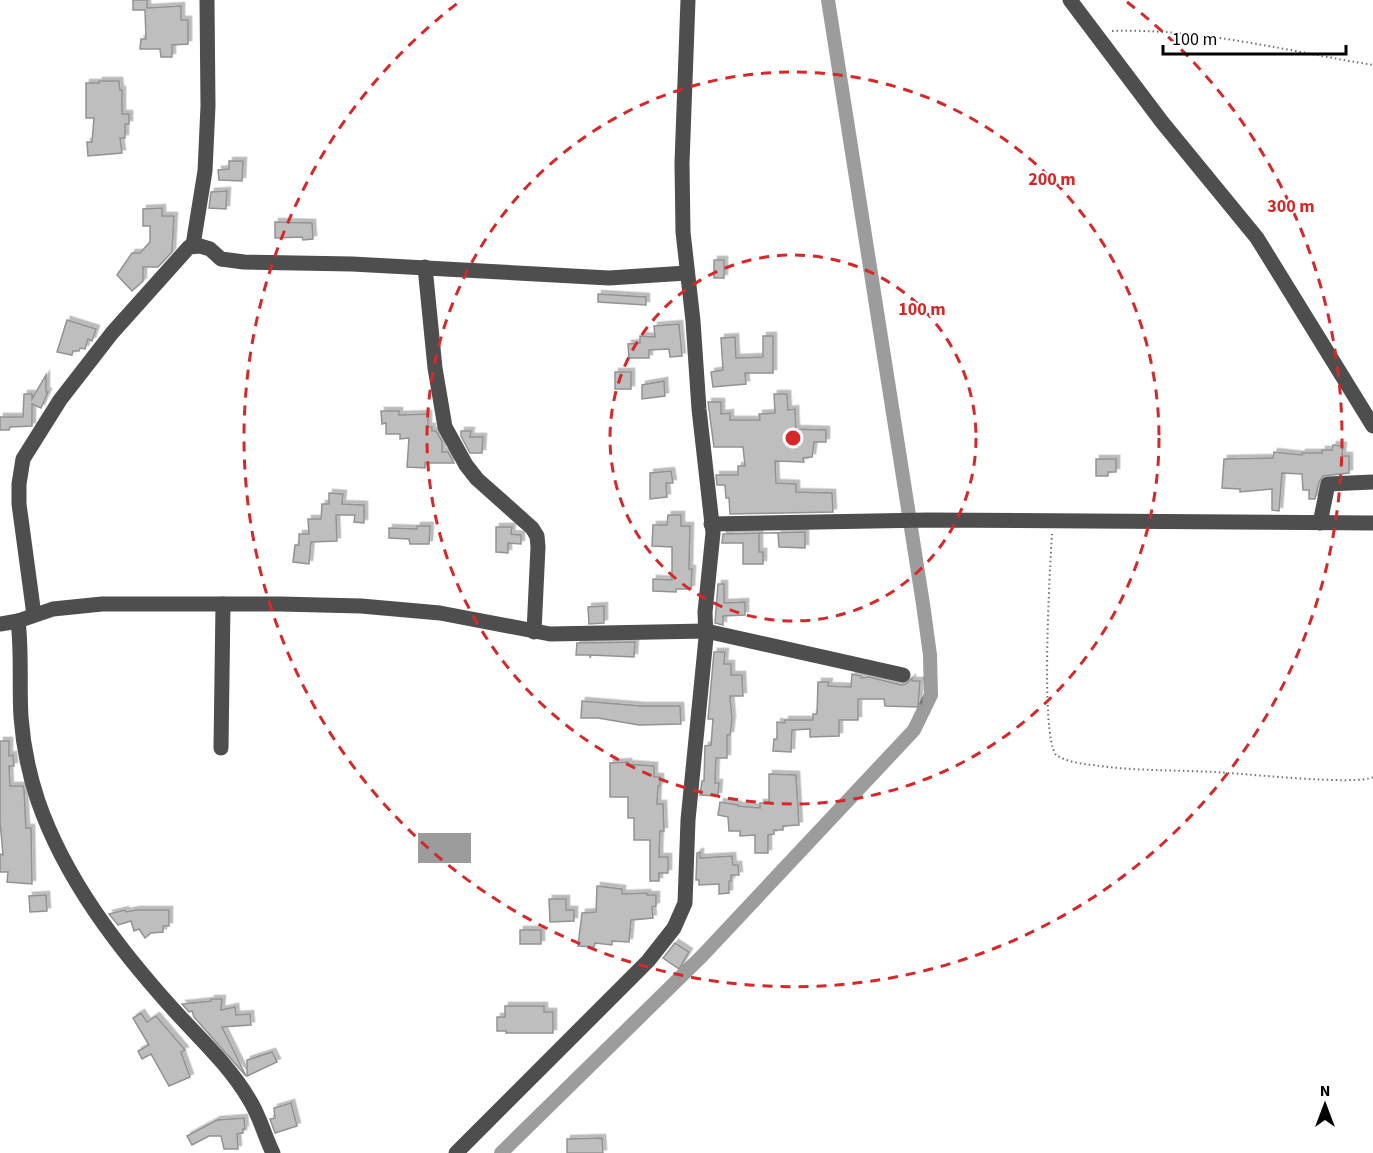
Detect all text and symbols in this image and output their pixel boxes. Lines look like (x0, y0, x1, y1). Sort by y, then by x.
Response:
scale bar (1163, 18, 1346, 56)
text: 100 m (1172, 27, 1217, 52)
text: 200 m (1028, 167, 1076, 192)
text: 300 m (1267, 194, 1315, 219)
text: 100 m (898, 297, 946, 322)
centre of rings (783, 428, 803, 448)
north arrow (1295, 1075, 1355, 1135)
text: N (1320, 1080, 1330, 1102)

